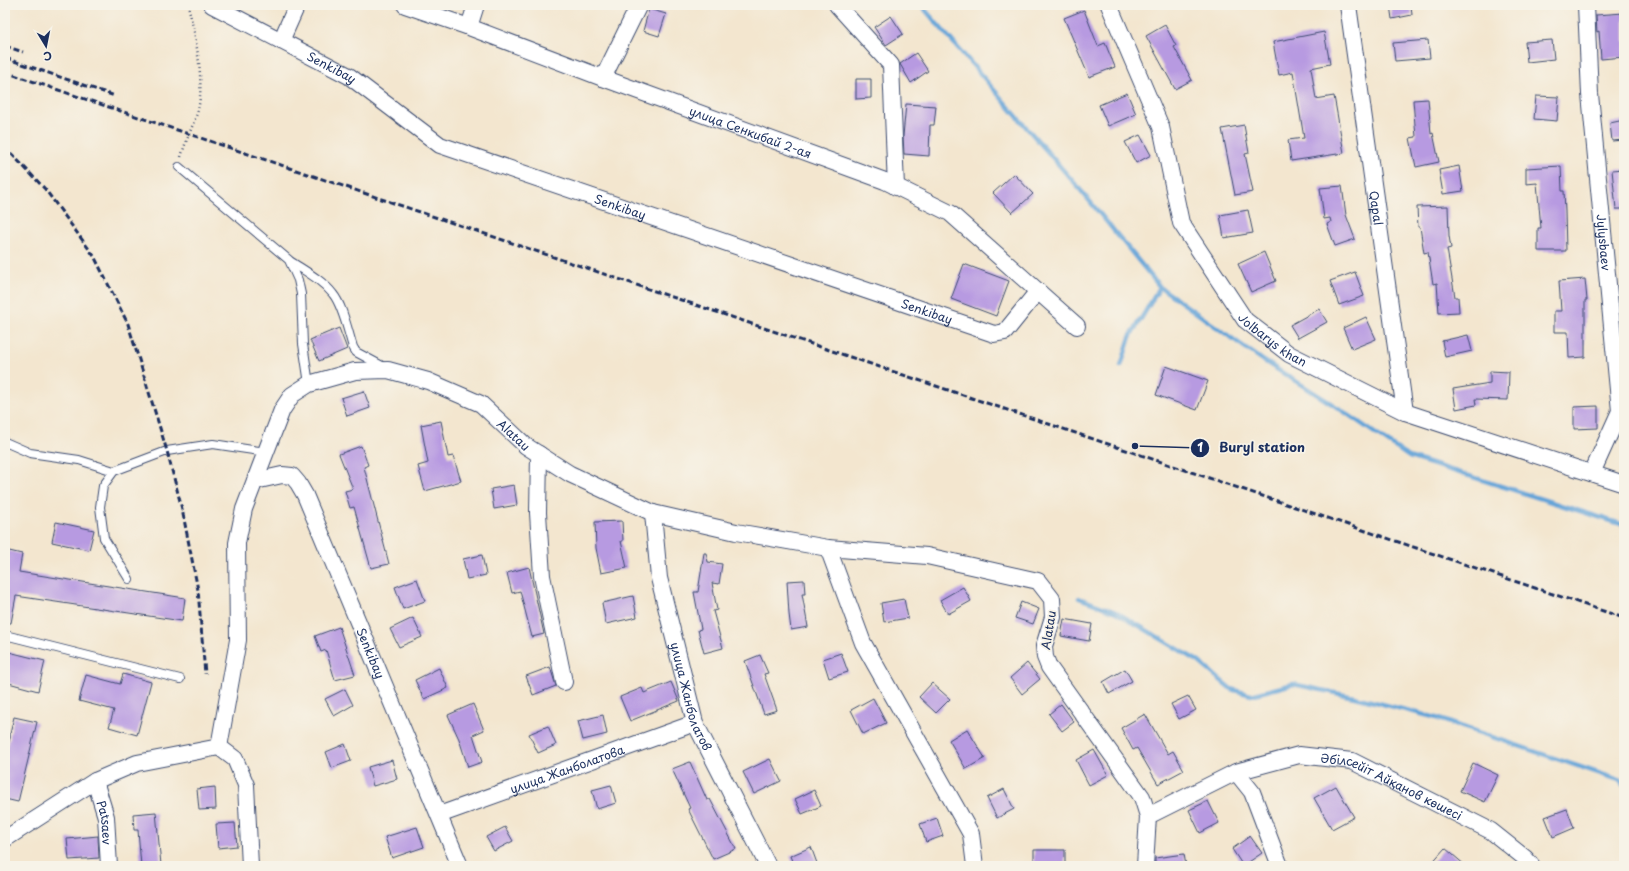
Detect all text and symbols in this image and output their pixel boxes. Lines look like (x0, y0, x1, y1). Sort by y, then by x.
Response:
north arrow (26, 26, 66, 66)
text: С (42, 47, 53, 65)
street label: Senkibay (304, 47, 360, 88)
street label: улица Сенкибай 2-ая (687, 101, 814, 162)
street label: Senkibay (592, 189, 649, 224)
street label: Qapal (1365, 189, 1388, 227)
street label: Jylysbaev (1592, 213, 1616, 272)
street label: Senkibay (899, 294, 955, 328)
street label: Jolbarys khan (1234, 310, 1310, 371)
street label: Alatau (493, 415, 534, 455)
callout: Buryl station (1190, 435, 1313, 460)
text: Buryl station (1219, 437, 1305, 456)
text: 1 (1197, 438, 1203, 456)
street label: Alatau (1036, 609, 1060, 651)
street label: Senkibay (352, 625, 390, 681)
street label: улица Жанболатов (666, 640, 717, 754)
street label: улица Жанболатова (507, 740, 627, 798)
street label: Әбілсейіт Айқанов көшесі (1320, 749, 1465, 824)
street label: Patsaev (92, 798, 117, 846)

